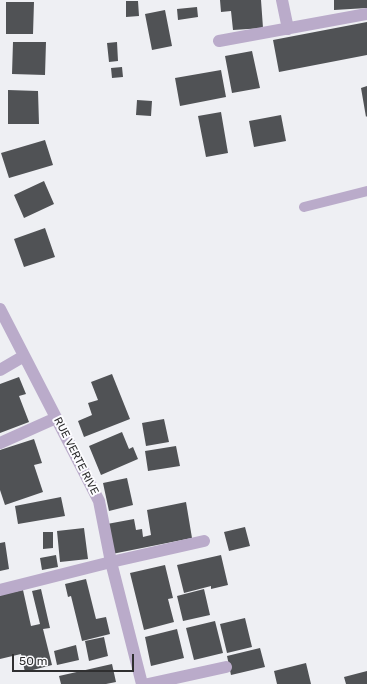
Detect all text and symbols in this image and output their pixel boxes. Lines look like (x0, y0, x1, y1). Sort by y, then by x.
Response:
street label: RUE VERTE RIVE (51, 415, 101, 497)
scale bar (14, 646, 136, 672)
text: 50 m (19, 654, 47, 668)

